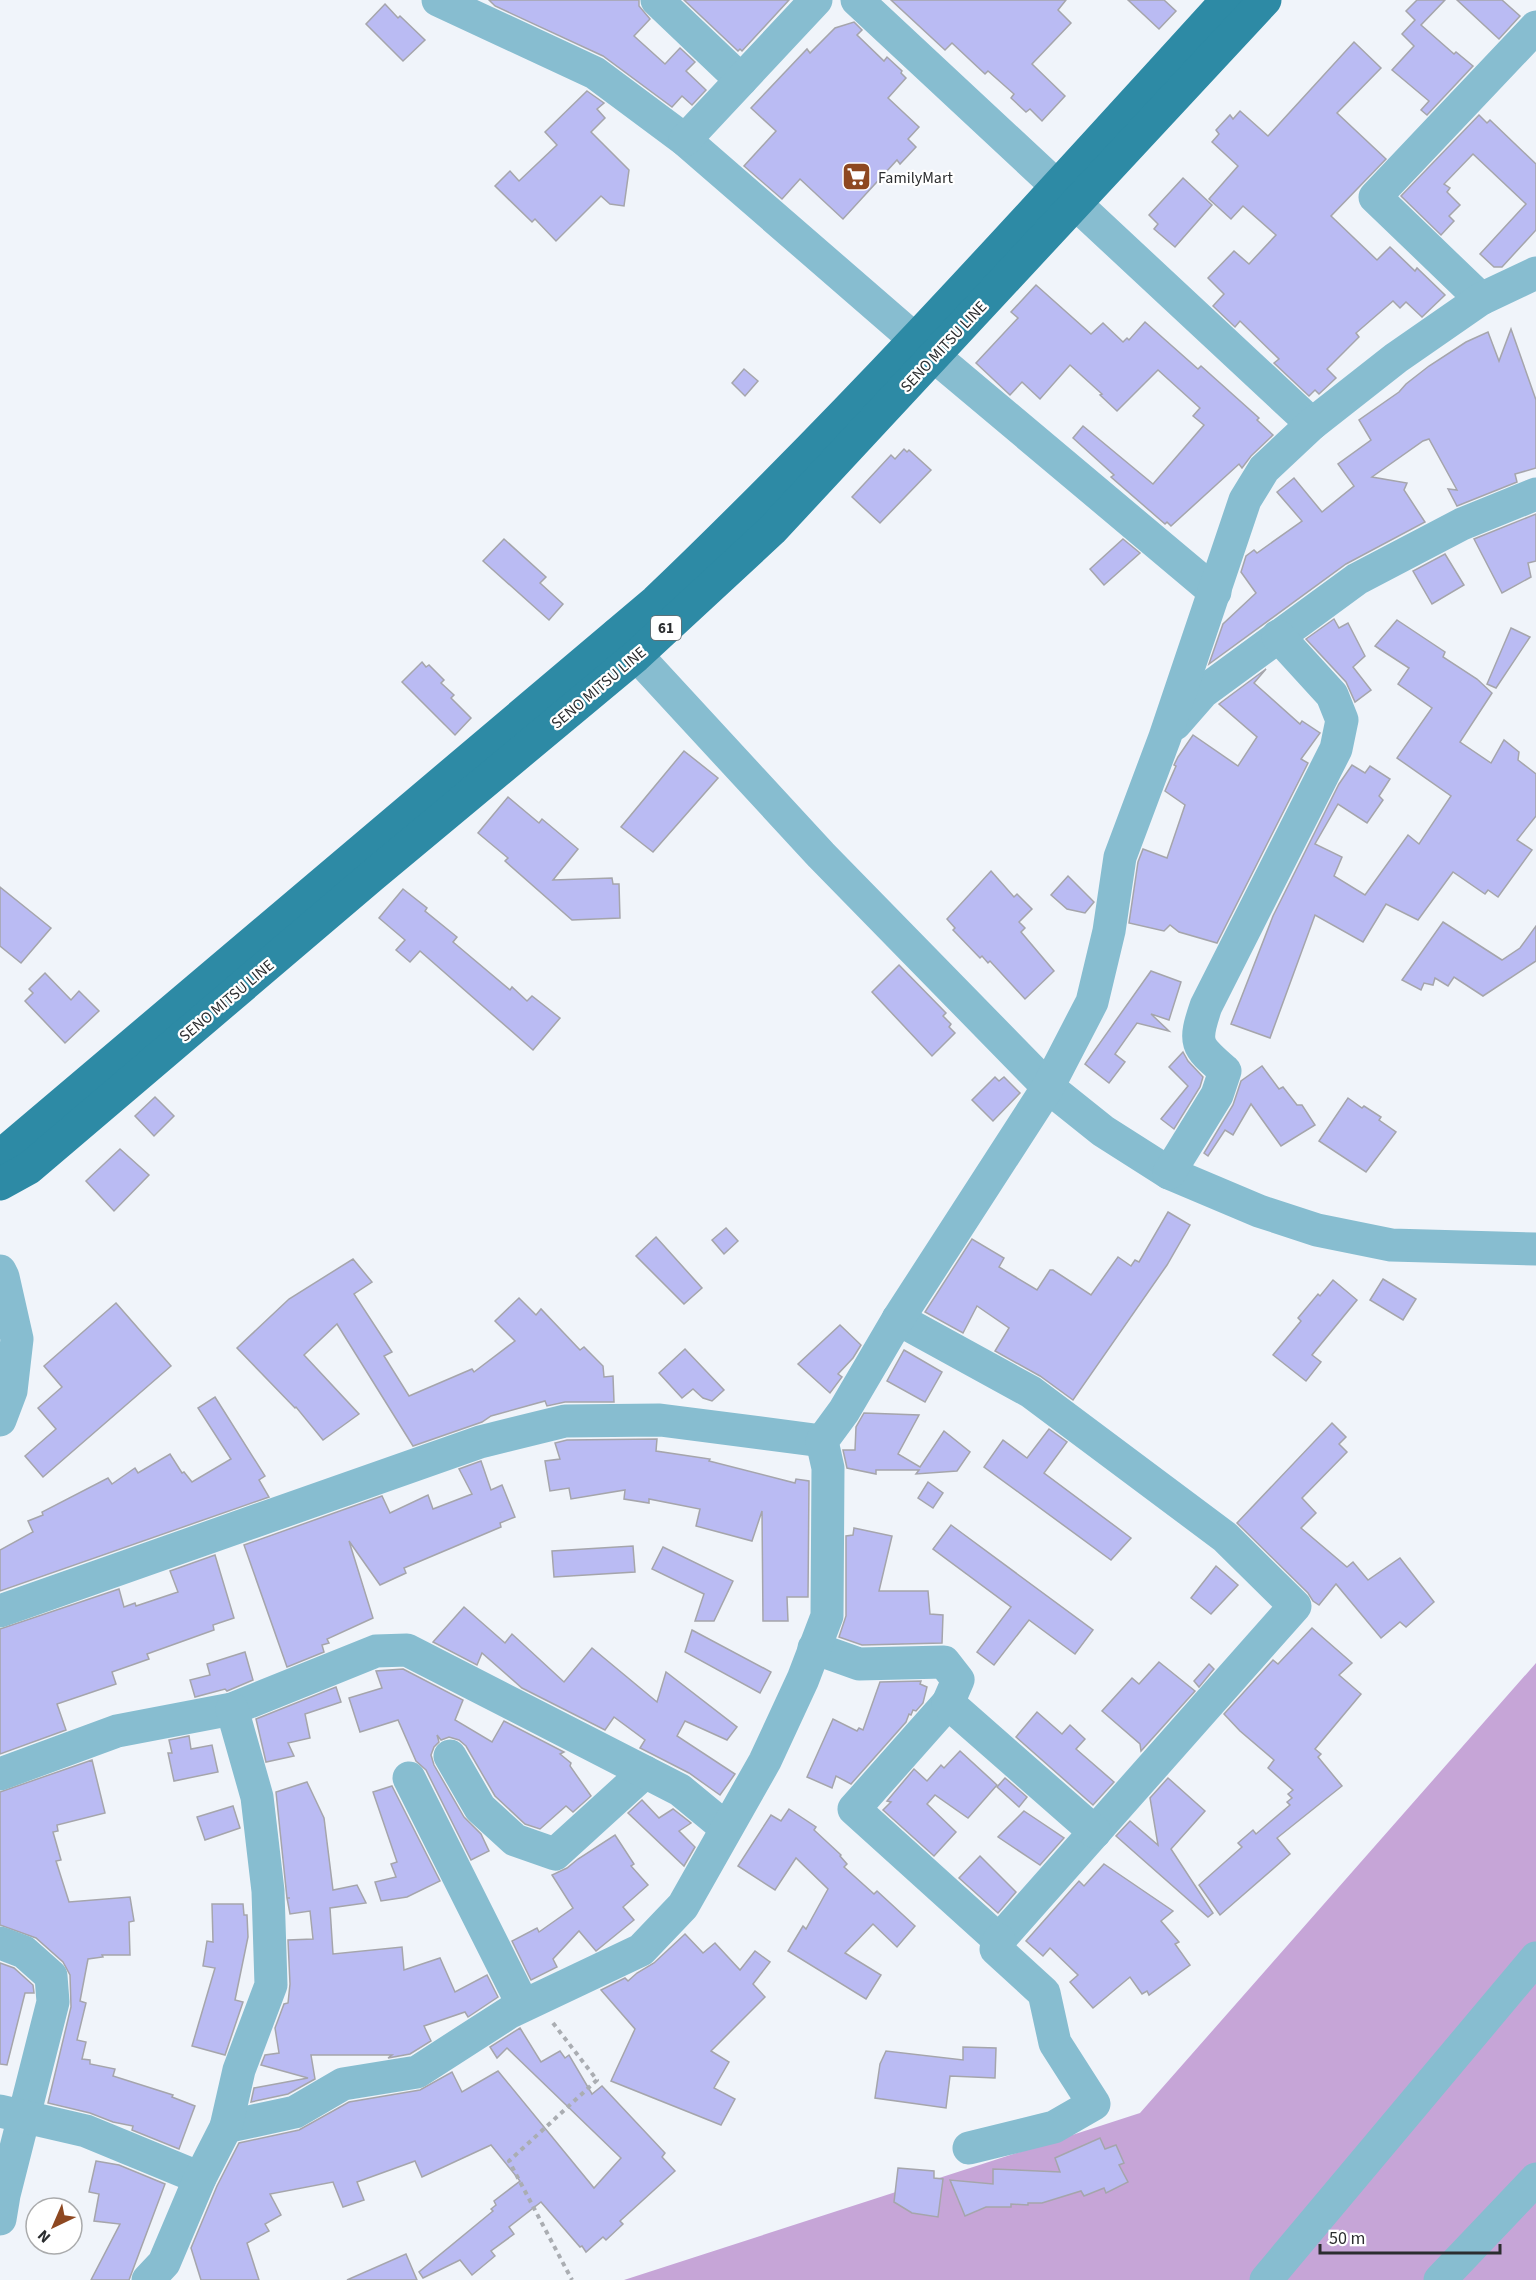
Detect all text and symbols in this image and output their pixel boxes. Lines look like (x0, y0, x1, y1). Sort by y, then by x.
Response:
supermarket icon: FamilyMart (841, 161, 873, 193)
place label: FamilyMart (878, 167, 953, 189)
street label: SENO MITSU LINE (896, 296, 992, 397)
road number: 61 (651, 616, 681, 640)
street label: SENO MITSU LINE (546, 641, 651, 734)
street label: SENO MITSU LINE (174, 954, 279, 1047)
north arrow (24, 2196, 84, 2256)
scale bar (1320, 2217, 1500, 2255)
text: N (33, 2224, 56, 2248)
text: 50 m (1329, 2226, 1365, 2251)

